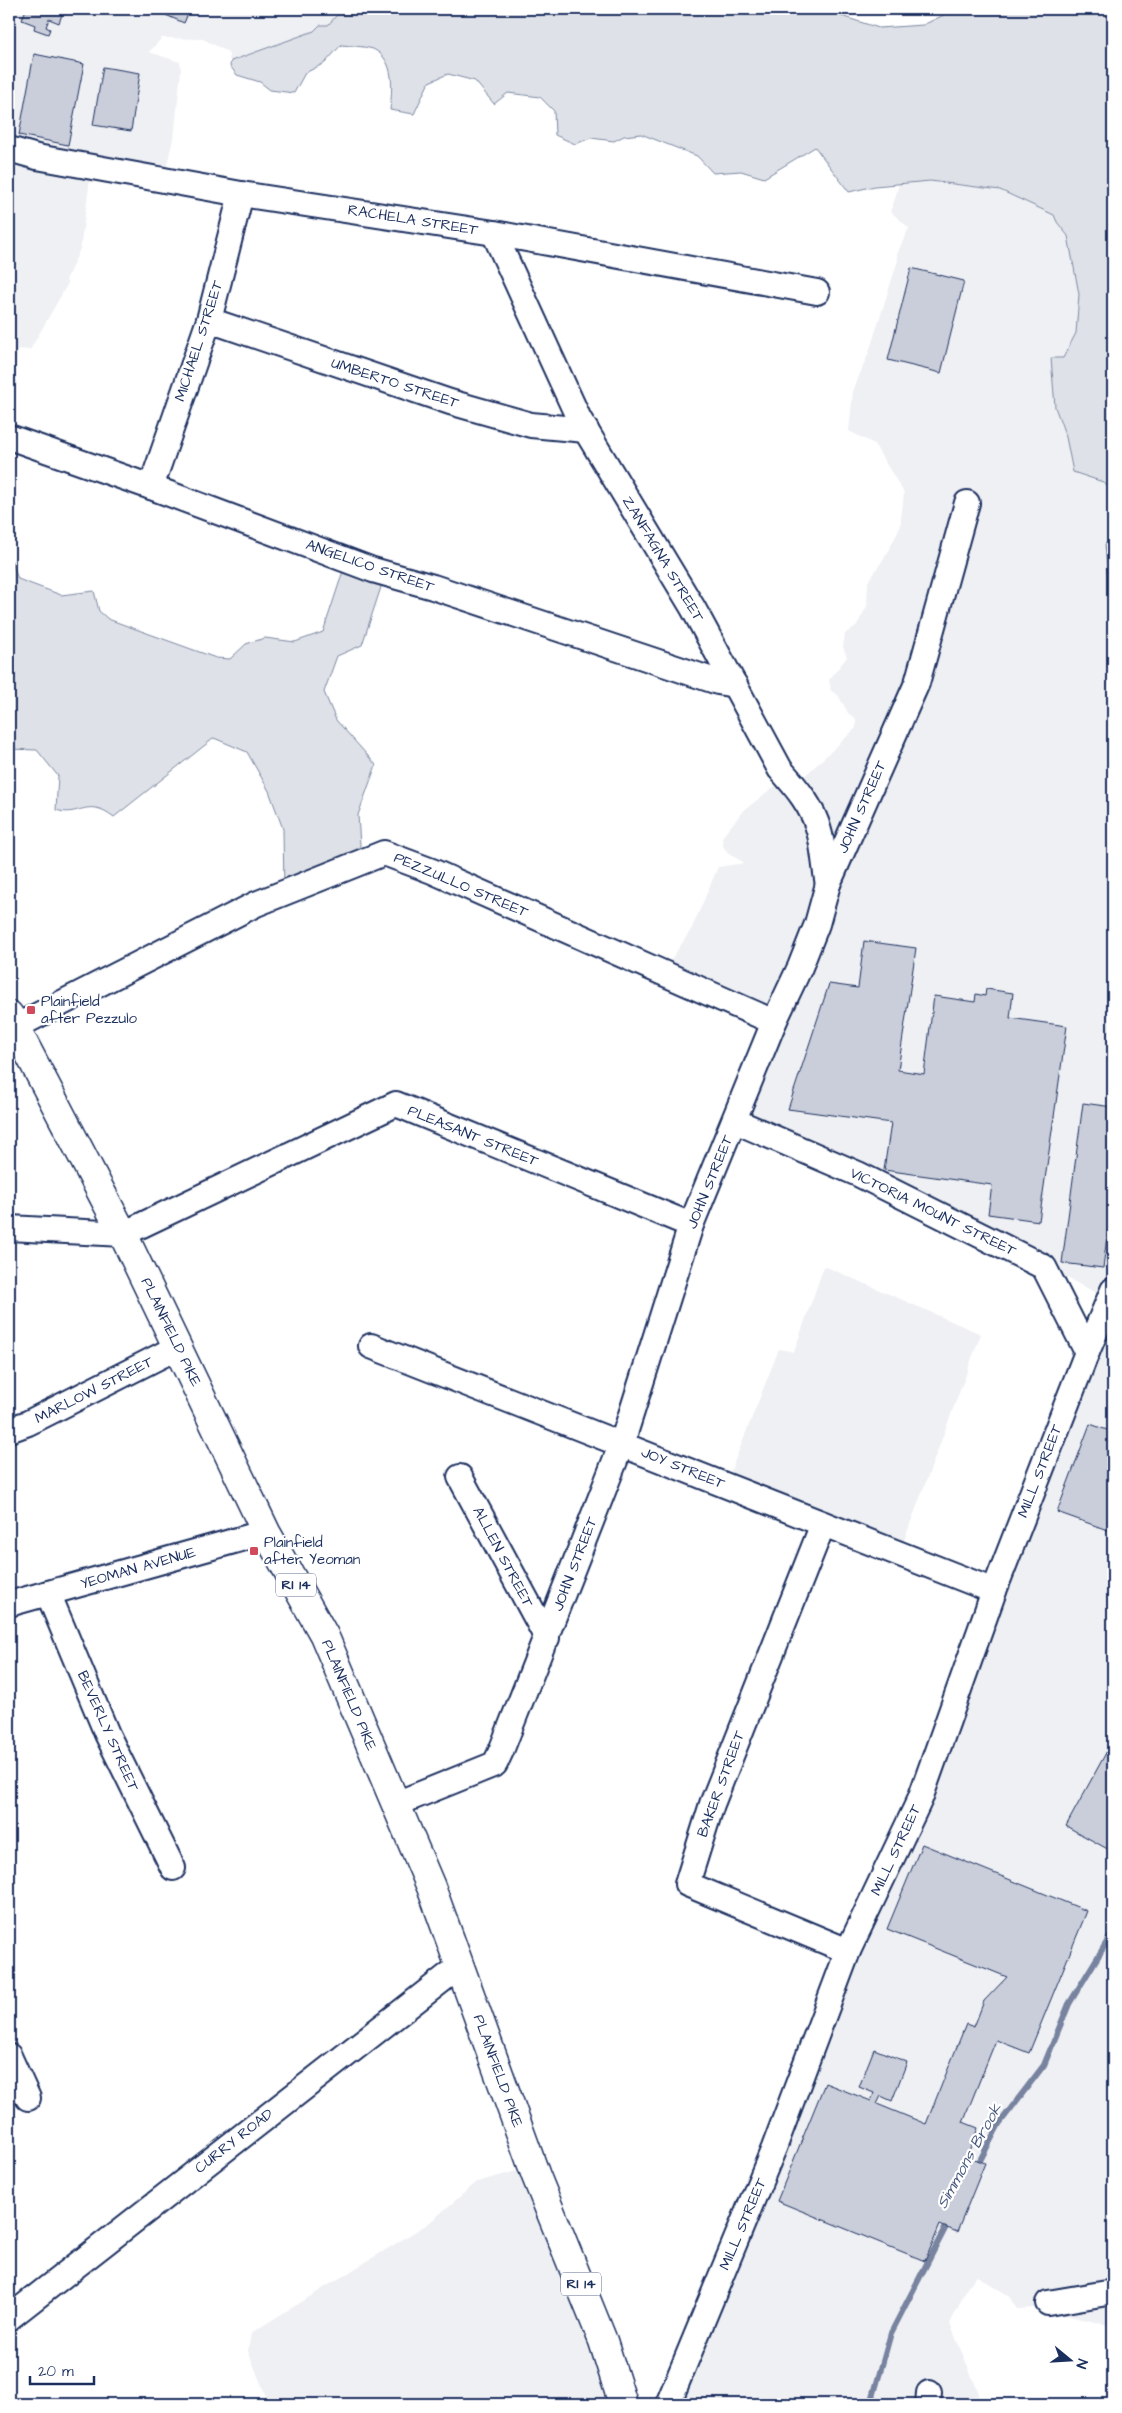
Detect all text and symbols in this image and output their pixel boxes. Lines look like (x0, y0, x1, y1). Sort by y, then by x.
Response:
street label: RACHELA STREET (346, 199, 480, 241)
street label: MICHAEL STREET (170, 277, 229, 404)
street label: UMBERTO STREET (328, 352, 462, 414)
street label: ZANFAGNA STREET (617, 492, 709, 626)
street label: ANGELICO STREET (303, 534, 438, 598)
street label: JOHN STREET (832, 757, 892, 857)
street label: PEZZULLO STREET (391, 847, 532, 923)
place label: Plainfield after Pezzulo (41, 991, 138, 1029)
marker: Plainfield after Pezzulo (25, 1004, 37, 1016)
street label: PLEASANT STREET (405, 1100, 542, 1172)
street label: JOHN STREET (682, 1131, 739, 1232)
street label: VICTORIA MOUNT STREET (846, 1163, 1020, 1262)
street label: PLAINFIELD PIKE (136, 1274, 207, 1390)
street label: MARLOW STREET (31, 1351, 157, 1429)
street label: MILL STREET (1013, 1421, 1068, 1521)
street label: JOY STREET (638, 1442, 729, 1495)
street label: ALLEN STREET (468, 1503, 539, 1612)
street label: JOHN STREET (547, 1513, 603, 1614)
place label: Plainfield after Yeoman (264, 1532, 361, 1570)
street label: YEOMAN AVENUE (78, 1541, 198, 1594)
marker: Plainfield after Yeoman (248, 1545, 260, 1557)
road number: RI 14 (276, 1574, 316, 1596)
street label: PLAINFIELD PIKE (316, 1636, 382, 1754)
street label: BEVERLY STREET (72, 1667, 144, 1795)
street label: BAKER STREET (692, 1727, 750, 1840)
street label: MILL STREET (866, 1800, 927, 1899)
street label: PLAINFIELD PIKE (468, 2012, 528, 2130)
water label: Simmons Brook (931, 2098, 1008, 2213)
street label: CURRY ROAD (190, 2103, 278, 2178)
street label: MILL STREET (714, 2174, 772, 2273)
road number: RI 14 (561, 2272, 601, 2296)
north arrow (1044, 2336, 1094, 2386)
scale bar (30, 2353, 94, 2385)
text: N (1070, 2356, 1092, 2371)
text: 20 m (38, 2361, 74, 2382)

